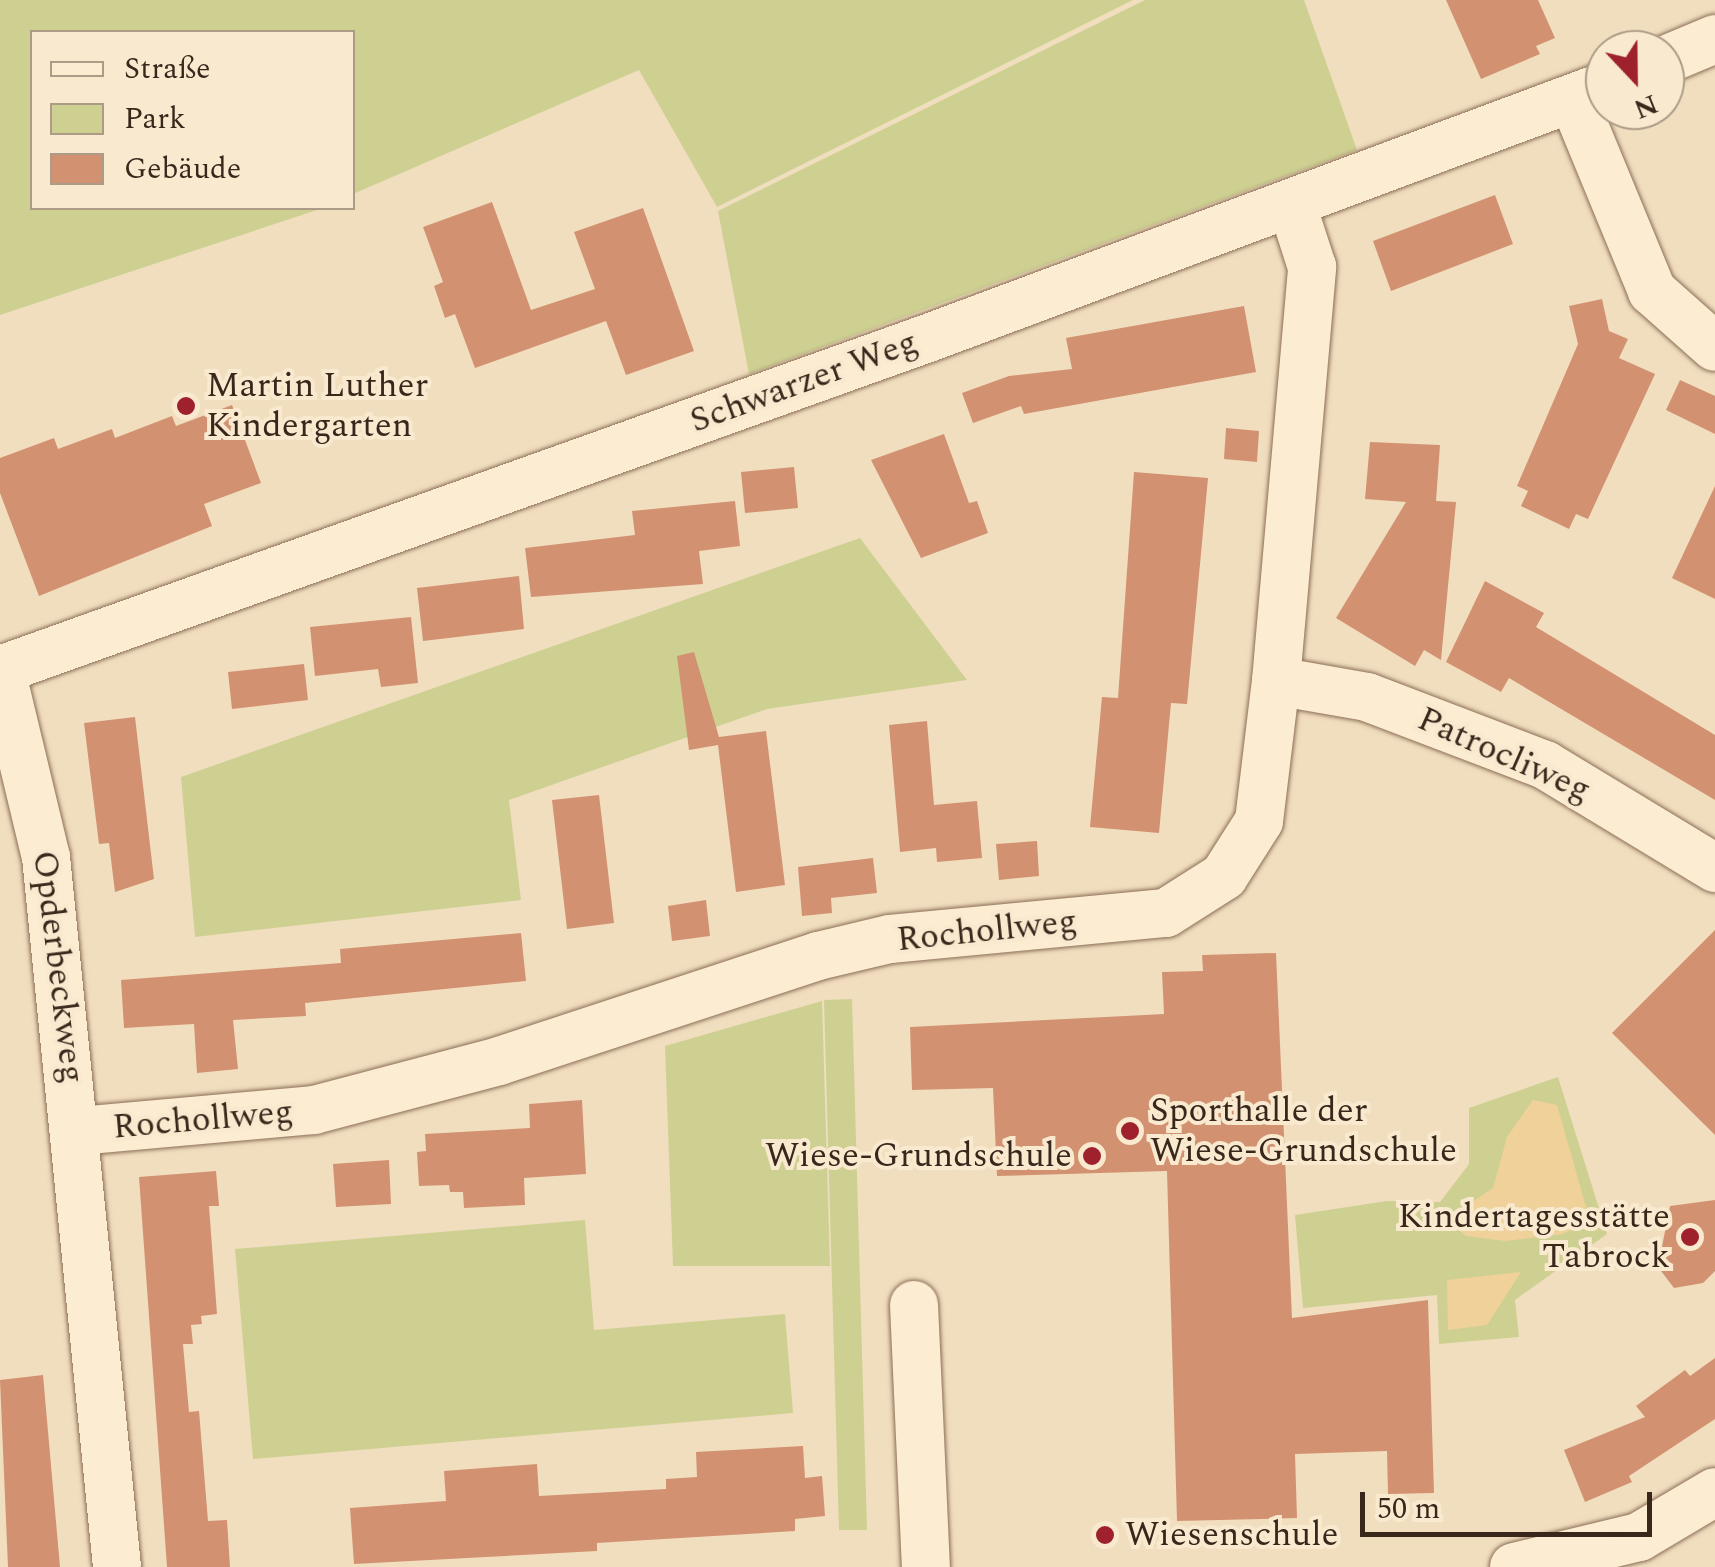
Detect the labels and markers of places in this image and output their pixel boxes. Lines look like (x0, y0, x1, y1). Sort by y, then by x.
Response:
place label: Martin Luther Kindergarten (206, 365, 428, 447)
marker: Martin Luther Kindergarten (175, 395, 197, 417)
place label: Sporthalle der Wiese-Grundschule (1150, 1090, 1457, 1172)
marker: Sporthalle der Wiese-Grundschule (1119, 1120, 1141, 1142)
place label: Wiese-Grundschule (765, 1135, 1072, 1177)
marker: Wiese-Grundschule (1081, 1145, 1103, 1167)
place label: Kindertagesstätte Tabrock (1398, 1196, 1670, 1278)
marker: Kindertagesstätte Tabrock (1679, 1226, 1701, 1248)
place label: Wiesenschule (1125, 1514, 1338, 1556)
marker: Wiesenschule (1094, 1524, 1116, 1546)

